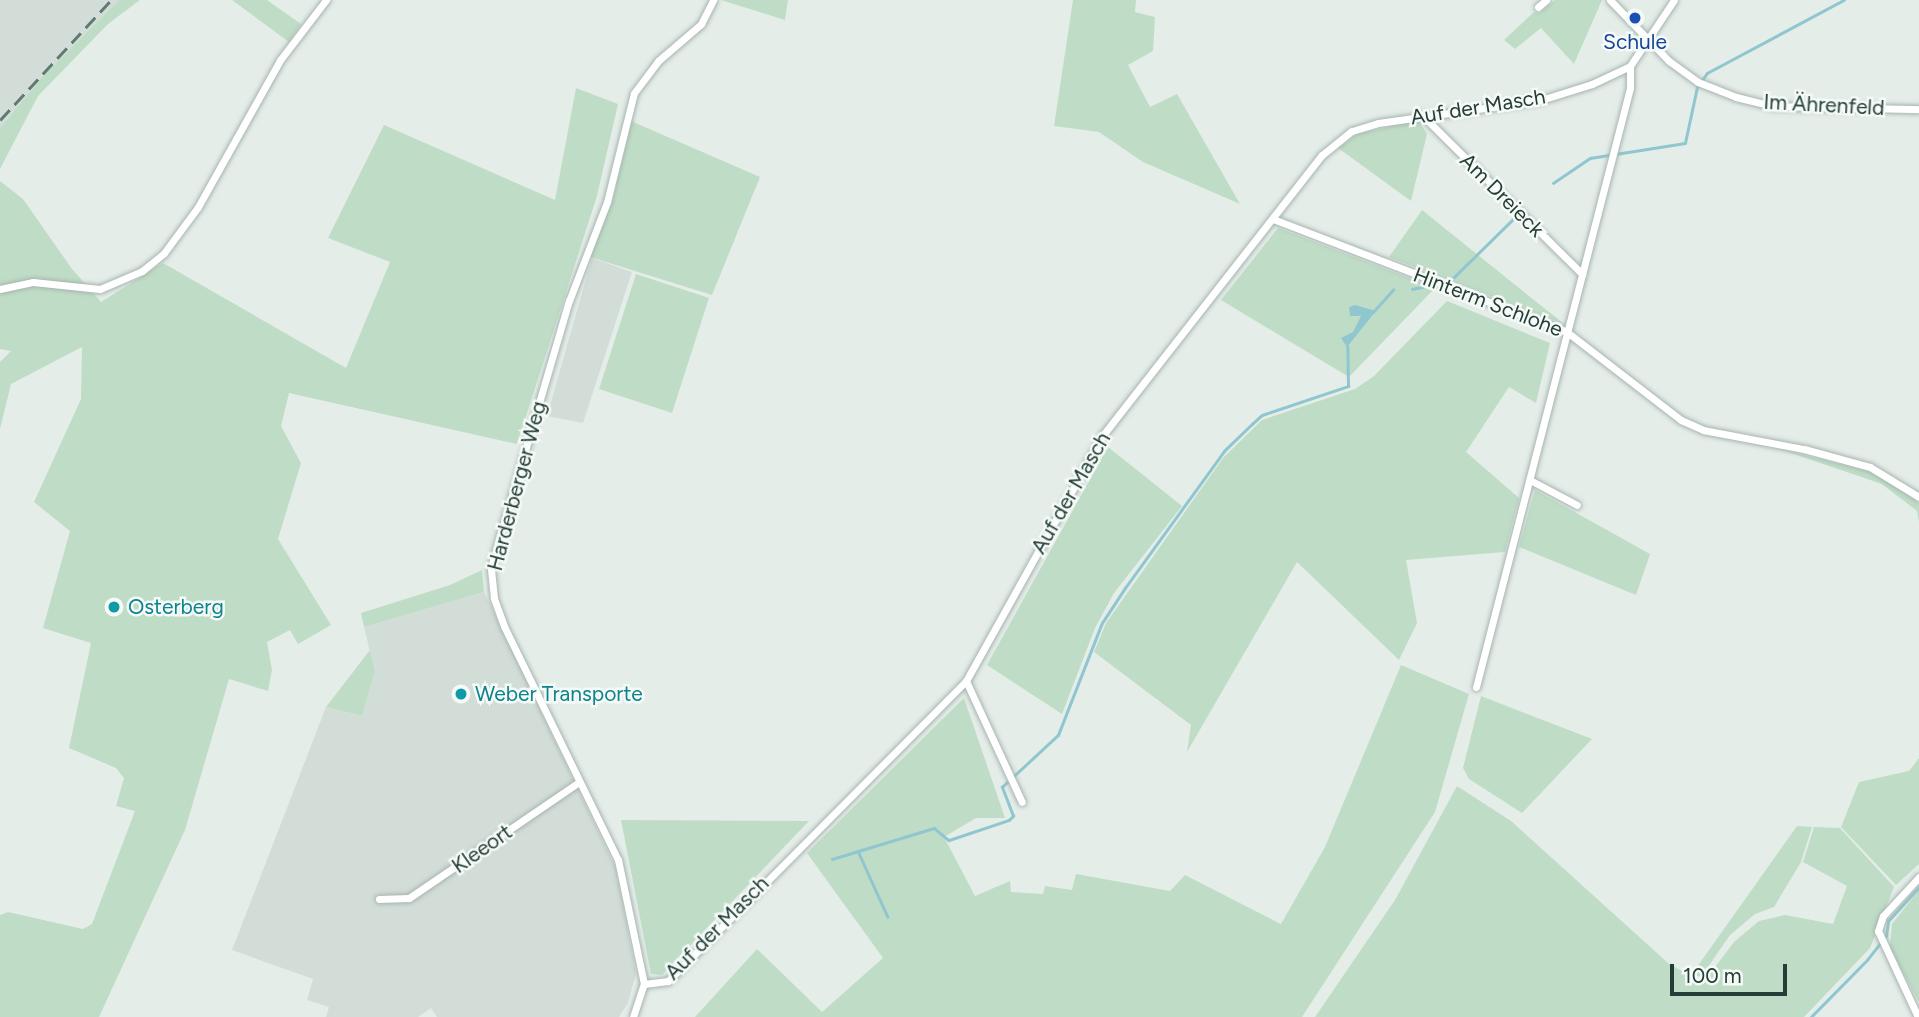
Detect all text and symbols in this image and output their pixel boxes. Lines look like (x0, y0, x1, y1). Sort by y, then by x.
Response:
marker: Schule (1627, 10, 1643, 26)
place label: Schule (1603, 29, 1667, 55)
street label: Auf der Masch (1409, 84, 1547, 130)
street label: Im Ährenfeld (1763, 89, 1885, 121)
street label: Am Dreieck (1455, 148, 1549, 242)
street label: Hinterm Schlohe (1410, 262, 1566, 342)
street label: Harderberger Weg (482, 398, 552, 574)
street label: Auf der Masch (1026, 428, 1116, 558)
place label: Osterberg (128, 594, 224, 620)
marker: Osterberg (106, 599, 122, 615)
place label: Weber Transporte (475, 681, 643, 707)
marker: Weber Transporte (453, 686, 469, 702)
street label: Kleeort (447, 819, 517, 879)
street label: Auf der Masch (660, 871, 774, 985)
scale bar (1674, 950, 1791, 994)
text: 100 m (1683, 963, 1742, 988)

